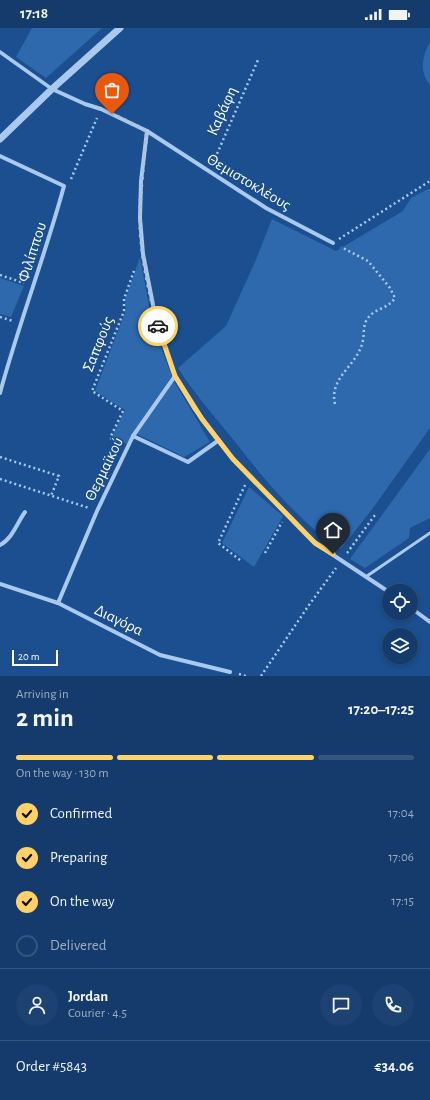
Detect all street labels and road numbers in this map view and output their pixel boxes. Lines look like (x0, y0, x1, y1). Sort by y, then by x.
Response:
street label: Καβάφη (204, 84, 240, 138)
street label: Θεμιστοκλέους (204, 151, 294, 214)
street label: Φιλίππου (15, 220, 49, 284)
street label: Σαπφούς (80, 314, 117, 374)
street label: Θερμαϊκού (82, 435, 126, 503)
street label: Διαγόρα (92, 601, 146, 639)

